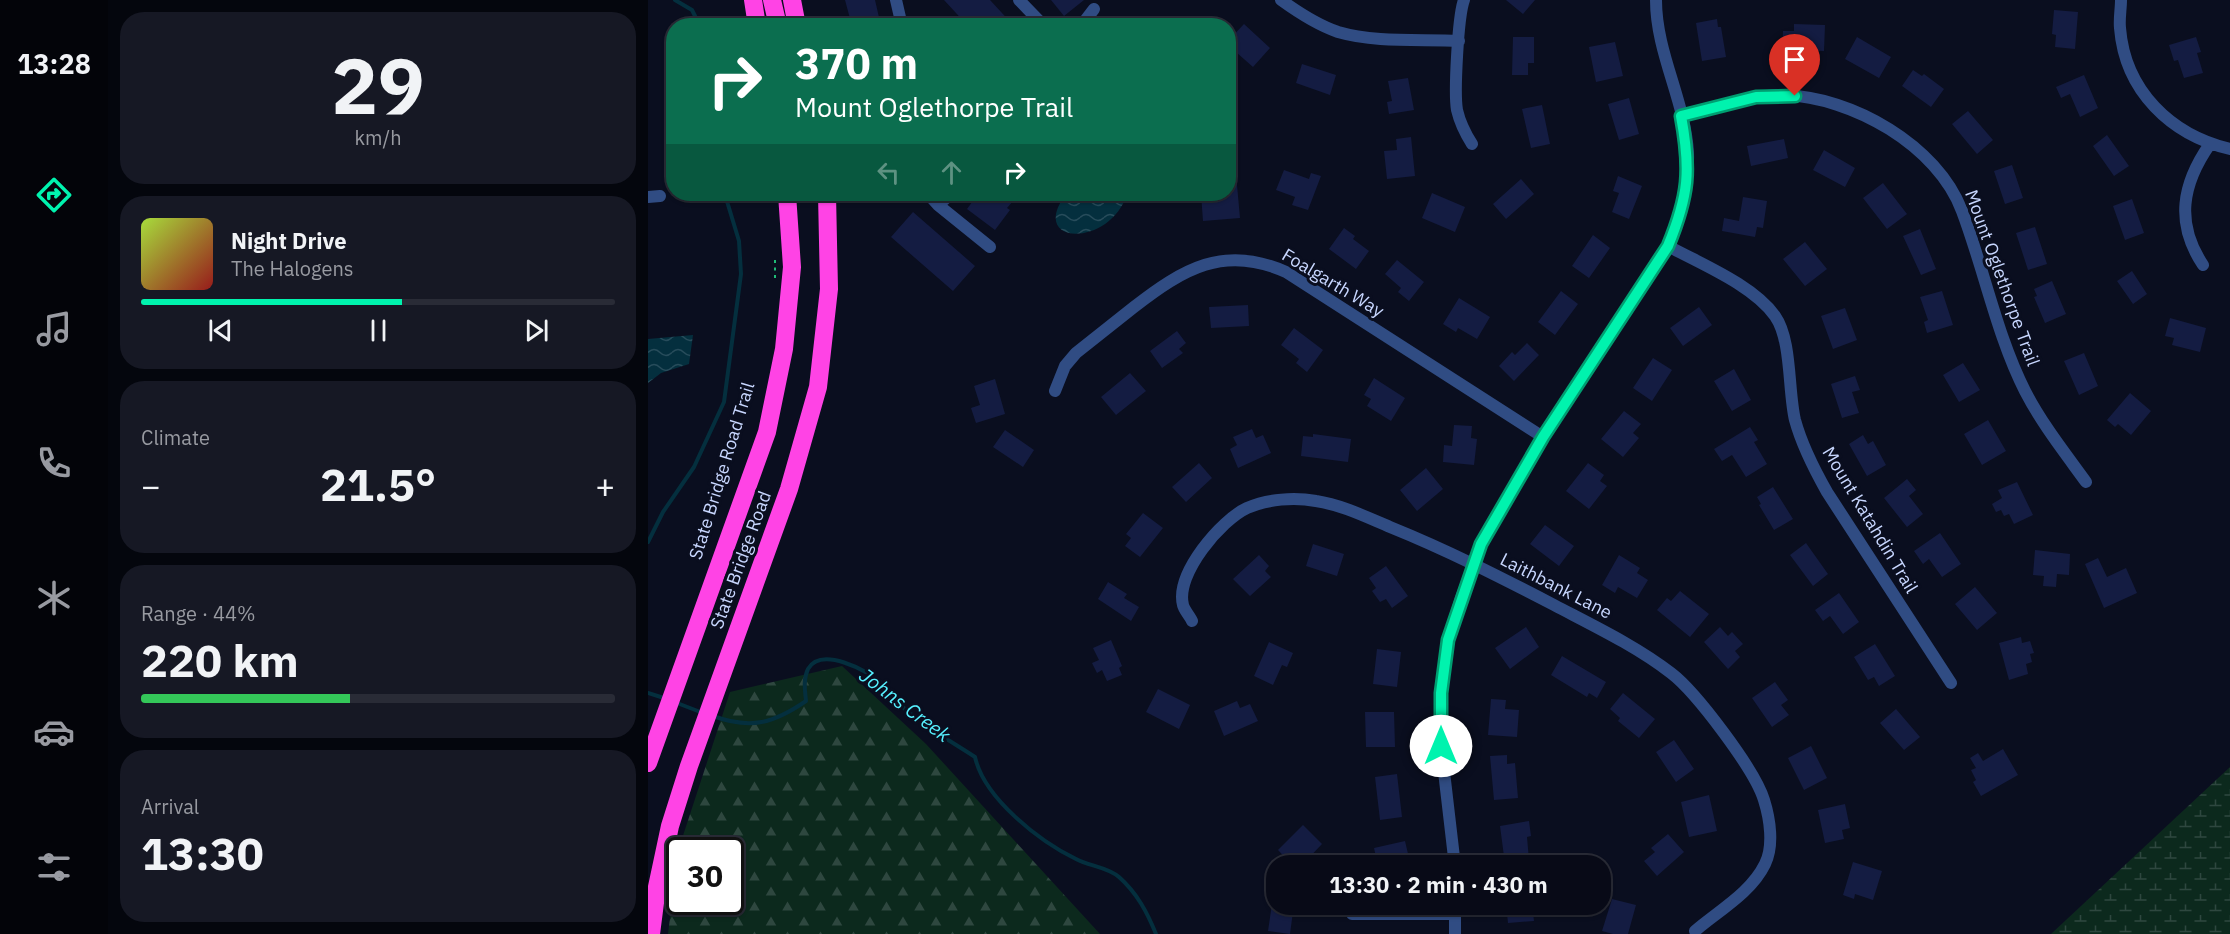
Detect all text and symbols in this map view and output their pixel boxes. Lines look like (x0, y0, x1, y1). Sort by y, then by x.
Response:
text: 29 (331, 34, 425, 135)
pin (1769, 34, 1820, 96)
text: 370 m (795, 36, 918, 91)
icon: right (696, 42, 774, 120)
icon: arrive (1778, 43, 1811, 76)
text: 13:28 (17, 46, 91, 81)
text: Mount Oglethorpe Trail (795, 89, 1073, 124)
text: km/h (354, 124, 402, 151)
icon: left (872, 156, 905, 189)
icon: ahead (935, 156, 968, 189)
icon: right (998, 156, 1031, 189)
icon: directions (33, 174, 75, 216)
street label: Mount Oglethorpe Trail (1960, 187, 2045, 369)
text: Night Drive (231, 226, 347, 255)
street label: Foalgarth Way (1278, 243, 1389, 322)
text: The Halogens (231, 255, 353, 282)
icon: music (33, 308, 75, 350)
icon: previous (204, 314, 237, 347)
icon: pause (362, 314, 395, 347)
icon: next (520, 314, 553, 347)
street label: State Bridge Road Trail (685, 380, 759, 562)
text: Climate (141, 424, 210, 451)
icon: phone (33, 442, 75, 484)
street label: Mount Katahdin Trail (1818, 442, 1923, 597)
text: 21.5° (320, 455, 436, 513)
text: − (141, 464, 161, 507)
text: + (595, 464, 615, 507)
street label: State Bridge Road (706, 488, 776, 632)
street label: Laithbank Lane (1496, 548, 1616, 624)
icon: climate (33, 577, 75, 619)
text: Range · 44% (141, 600, 256, 627)
text: 220 km (141, 631, 299, 689)
water label: Johns Creek (854, 661, 957, 748)
icon: car (33, 711, 75, 753)
position arrow (1409, 714, 1473, 778)
text: Arrival (141, 793, 199, 820)
text: 13:30 (141, 824, 264, 882)
speed limit sign: 30 (666, 837, 744, 915)
icon: filters (33, 846, 75, 888)
text: 13:30 · 2 min · 430 m (1329, 870, 1548, 899)

